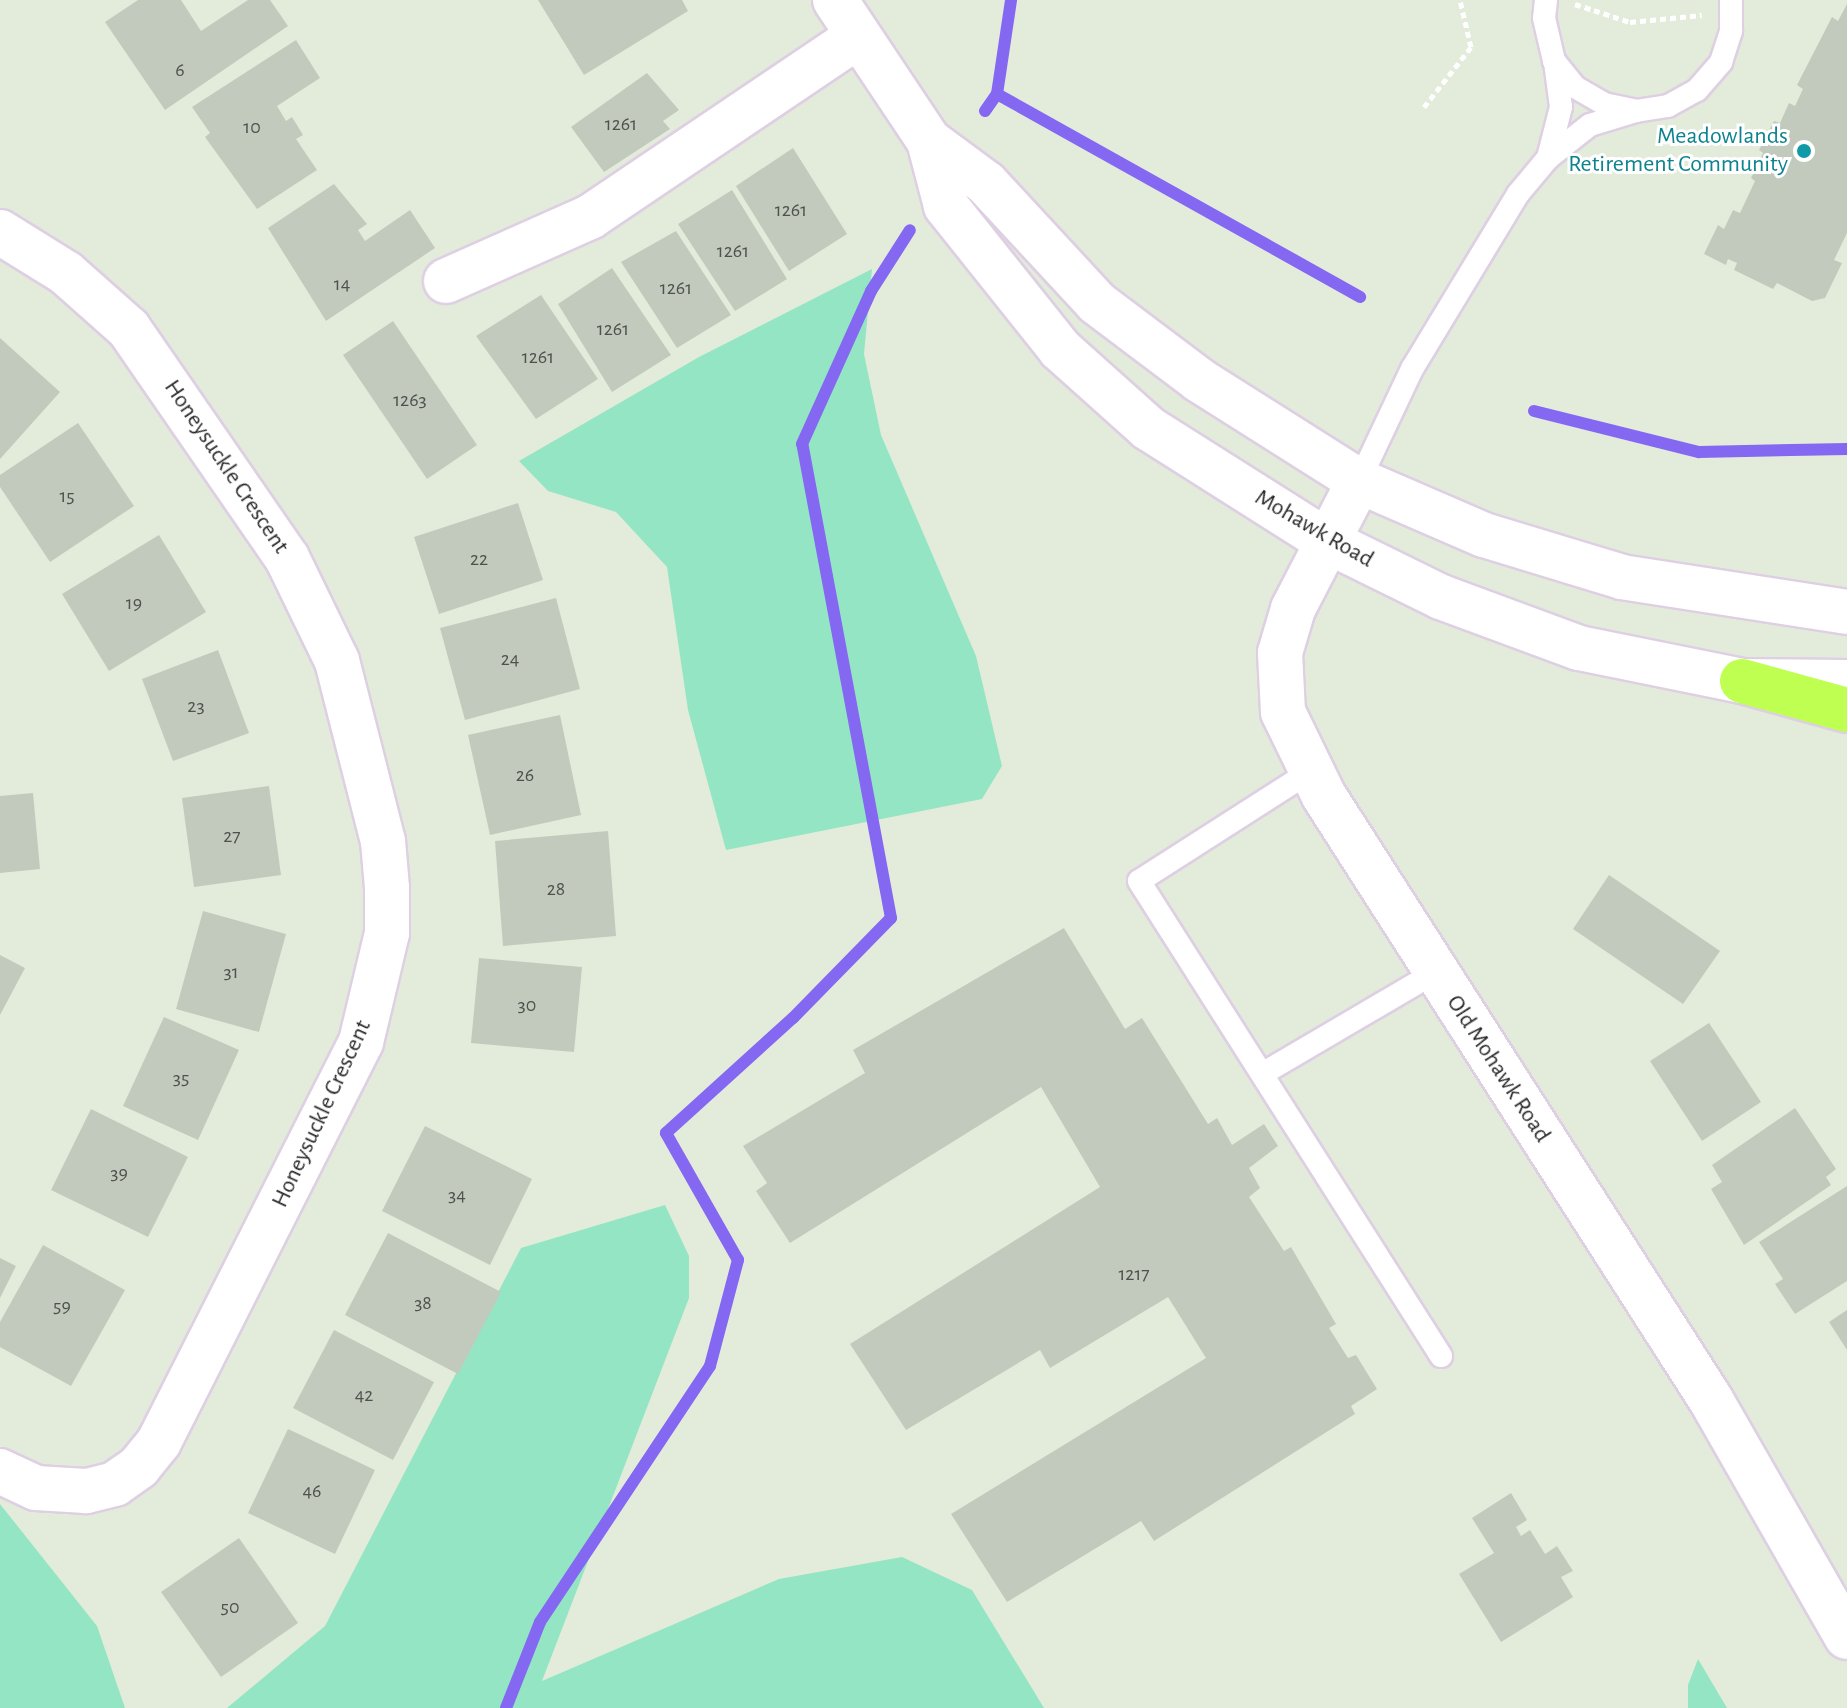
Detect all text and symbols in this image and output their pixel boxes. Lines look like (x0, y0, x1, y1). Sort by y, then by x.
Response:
house number: 6 (175, 58, 185, 82)
house number: 1261 (605, 112, 637, 136)
house number: 10 (243, 115, 261, 139)
place label: Meadowlands Retirement Community (1568, 123, 1788, 179)
marker: Meadowlands Retirement Community (1795, 142, 1813, 160)
house number: 1261 (775, 198, 807, 222)
house number: 1261 (717, 239, 749, 263)
house number: 14 (334, 272, 350, 296)
house number: 1261 (660, 276, 692, 300)
house number: 1261 (597, 317, 629, 341)
house number: 1261 (522, 345, 554, 369)
street label: Honeysuckle Crescent (157, 375, 295, 559)
house number: 1263 (393, 388, 427, 412)
street label: Mohawk Road (1250, 483, 1378, 575)
house number: 15 (59, 484, 75, 508)
house number: 22 (470, 547, 488, 571)
house number: 19 (126, 591, 142, 615)
house number: 24 (501, 647, 519, 671)
house number: 23 (187, 694, 205, 718)
house number: 26 (516, 763, 534, 787)
house number: 27 (223, 824, 241, 848)
house number: 28 (547, 877, 565, 901)
house number: 31 (223, 960, 239, 984)
street label: Old Mohawk Road (1440, 990, 1556, 1148)
house number: 30 (518, 993, 536, 1017)
street label: Honeysuckle Crescent (266, 1016, 378, 1212)
house number: 35 (173, 1066, 189, 1090)
house number: 39 (110, 1161, 128, 1185)
house number: 34 (448, 1183, 466, 1207)
house number: 1217 (1118, 1262, 1150, 1286)
house number: 38 (414, 1291, 432, 1315)
house number: 59 (53, 1294, 71, 1318)
house number: 42 (355, 1383, 373, 1407)
house number: 46 (302, 1479, 322, 1503)
house number: 50 (221, 1595, 239, 1619)

